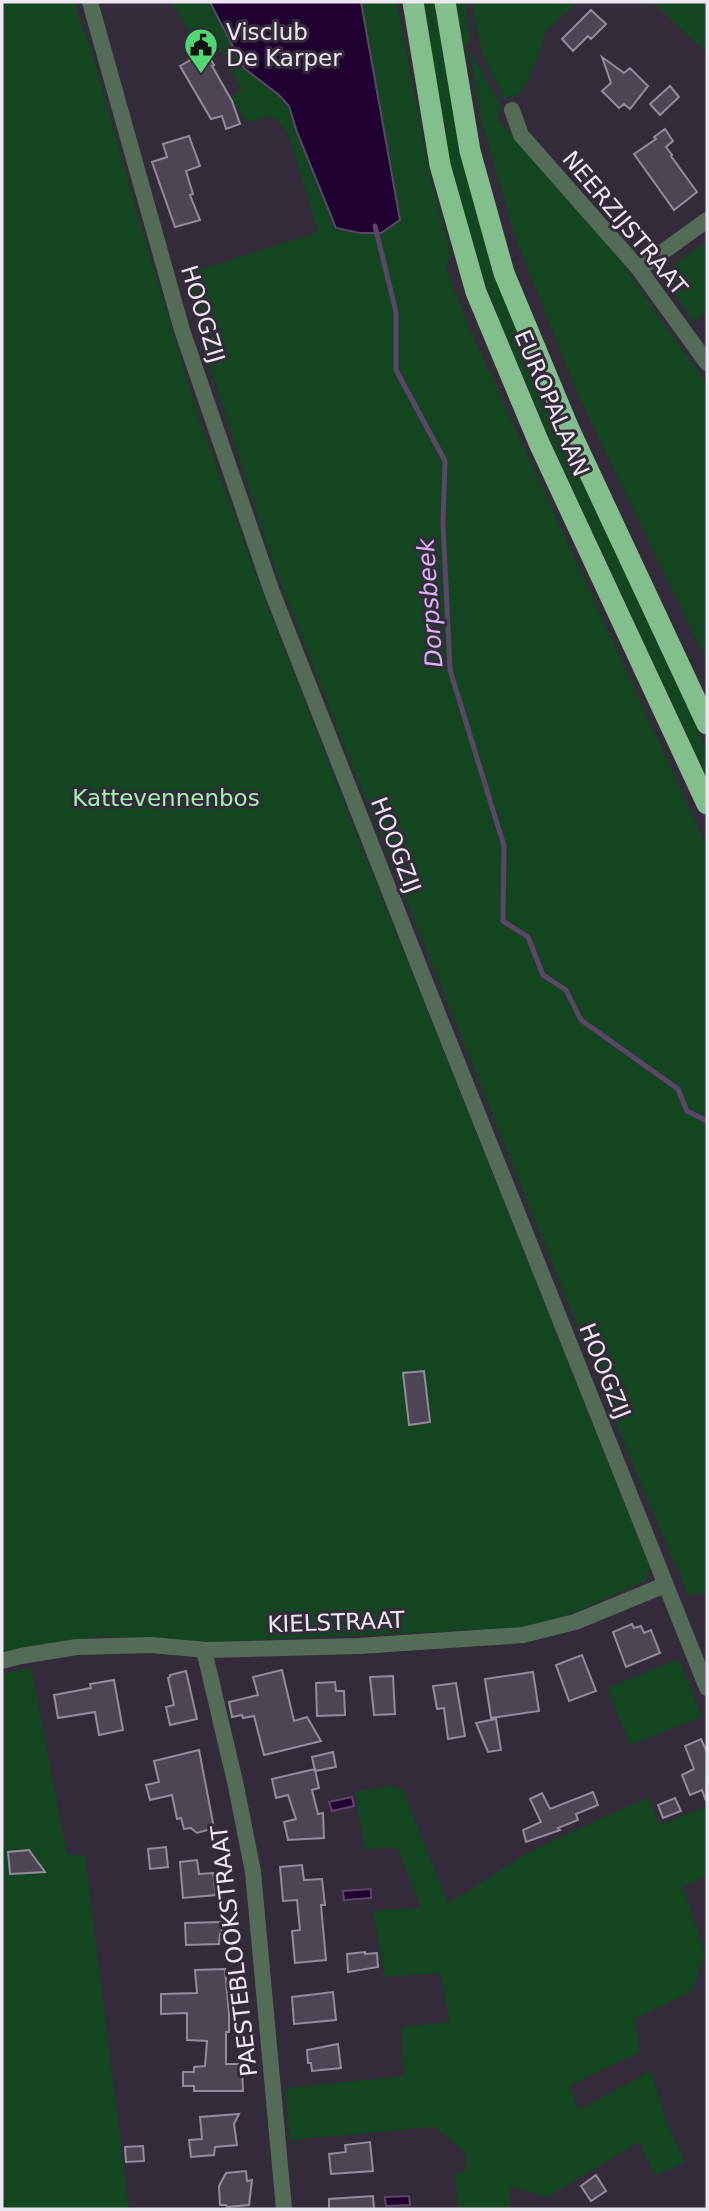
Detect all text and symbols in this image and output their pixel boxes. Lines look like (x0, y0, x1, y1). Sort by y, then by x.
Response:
place label: Visclub De Karper (226, 19, 342, 71)
public building icon: Visclub De Karper (182, 26, 220, 75)
street label: NEERZIJSTRAAT (557, 146, 693, 301)
street label: HOOGZIJ (176, 262, 230, 366)
street label: EUROPALAAN (510, 326, 594, 480)
water label: Dorpsbeek (411, 536, 448, 669)
park label: Kattevennenbos (72, 785, 260, 811)
street label: HOOGZIJ (366, 793, 426, 897)
street label: HOOGZIJ (574, 1319, 636, 1423)
street label: KIELSTRAAT (267, 1607, 406, 1637)
street label: PAESTEBLOOKSTRAAT (206, 1823, 262, 2078)

